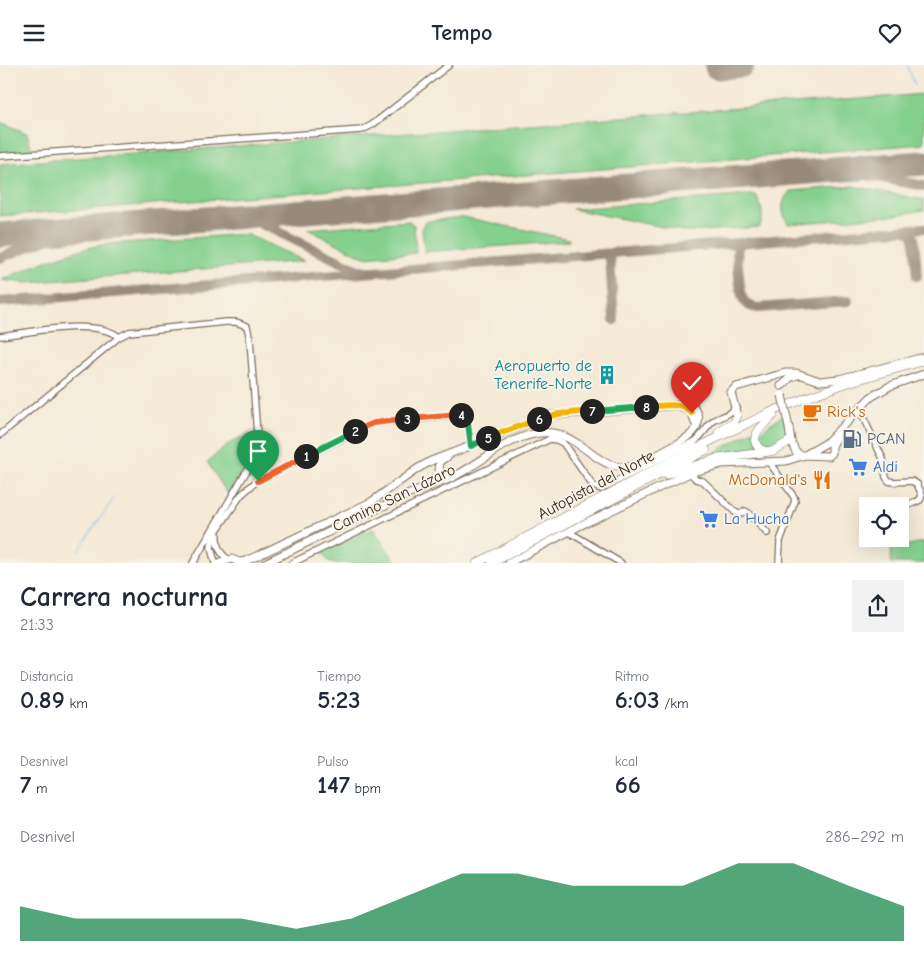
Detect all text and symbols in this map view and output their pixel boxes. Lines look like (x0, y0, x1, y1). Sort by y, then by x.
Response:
icon: menu (20, 19, 48, 47)
icon: heart (876, 19, 904, 47)
text: Tempo (432, 20, 492, 46)
place label: Aeropuerto de Tenerife-Norte (494, 357, 592, 393)
pin (671, 362, 713, 413)
building icon: Aeropuerto de Tenerife-Norte (596, 364, 618, 386)
icon: check (678, 369, 706, 397)
pin: 8 (634, 395, 658, 419)
pin: 7 (580, 399, 604, 423)
text: 8 (643, 399, 650, 416)
cafe icon: Rick's (801, 401, 823, 423)
pin: 4 (448, 403, 474, 427)
text: 7 (589, 403, 596, 420)
place label: Rick's (827, 403, 866, 421)
pin: 3 (394, 407, 420, 431)
text: 4 (458, 407, 465, 424)
pin: 6 (526, 407, 552, 431)
text: 3 (404, 411, 411, 428)
text: 6 (536, 411, 543, 428)
pin: 2 (342, 419, 368, 443)
text: 2 (352, 423, 359, 440)
pin: 5 (476, 425, 500, 451)
fuel station icon: PCAN (841, 428, 863, 450)
pin (237, 430, 279, 481)
text: 5 (485, 430, 492, 447)
place label: PCAN (867, 430, 906, 448)
icon: arrive (244, 437, 272, 465)
pin: 1 (294, 443, 318, 469)
street label: Autopista del Norte (535, 447, 657, 523)
text: 1 (304, 448, 309, 465)
supermarket icon: Aldi (847, 456, 869, 478)
place label: Aldi (873, 458, 898, 476)
street label: Camino San Lázaro (330, 460, 458, 536)
restaurant icon: McDonald's (811, 469, 833, 491)
place label: McDonald's (728, 471, 807, 489)
map controls (859, 497, 909, 547)
button: locate (859, 497, 909, 547)
supermarket icon: La Hucha (698, 508, 720, 530)
place label: La Hucha (724, 510, 790, 528)
button: share (852, 580, 904, 632)
text: Carrera nocturna (20, 581, 228, 613)
text: 21:33 (20, 616, 54, 634)
text: Distancia (20, 668, 74, 685)
text: Tiempo (317, 668, 361, 685)
text: Ritmo (615, 668, 649, 685)
text: 0.89 (20, 685, 65, 714)
text: 5:23 (317, 685, 361, 714)
text: 6:03 (615, 685, 660, 714)
text: km (65, 695, 88, 712)
text: /km (660, 695, 689, 712)
text: Desnivel (20, 753, 68, 770)
text: Pulso (317, 753, 349, 770)
text: kcal (615, 753, 638, 770)
text: 7 (20, 770, 31, 799)
text: 147 (317, 770, 350, 799)
text: 66 (615, 770, 641, 799)
text: m (31, 780, 48, 797)
text: bpm (350, 780, 381, 797)
text: Desnivel (20, 828, 75, 846)
text: 286–292 m (825, 828, 904, 846)

